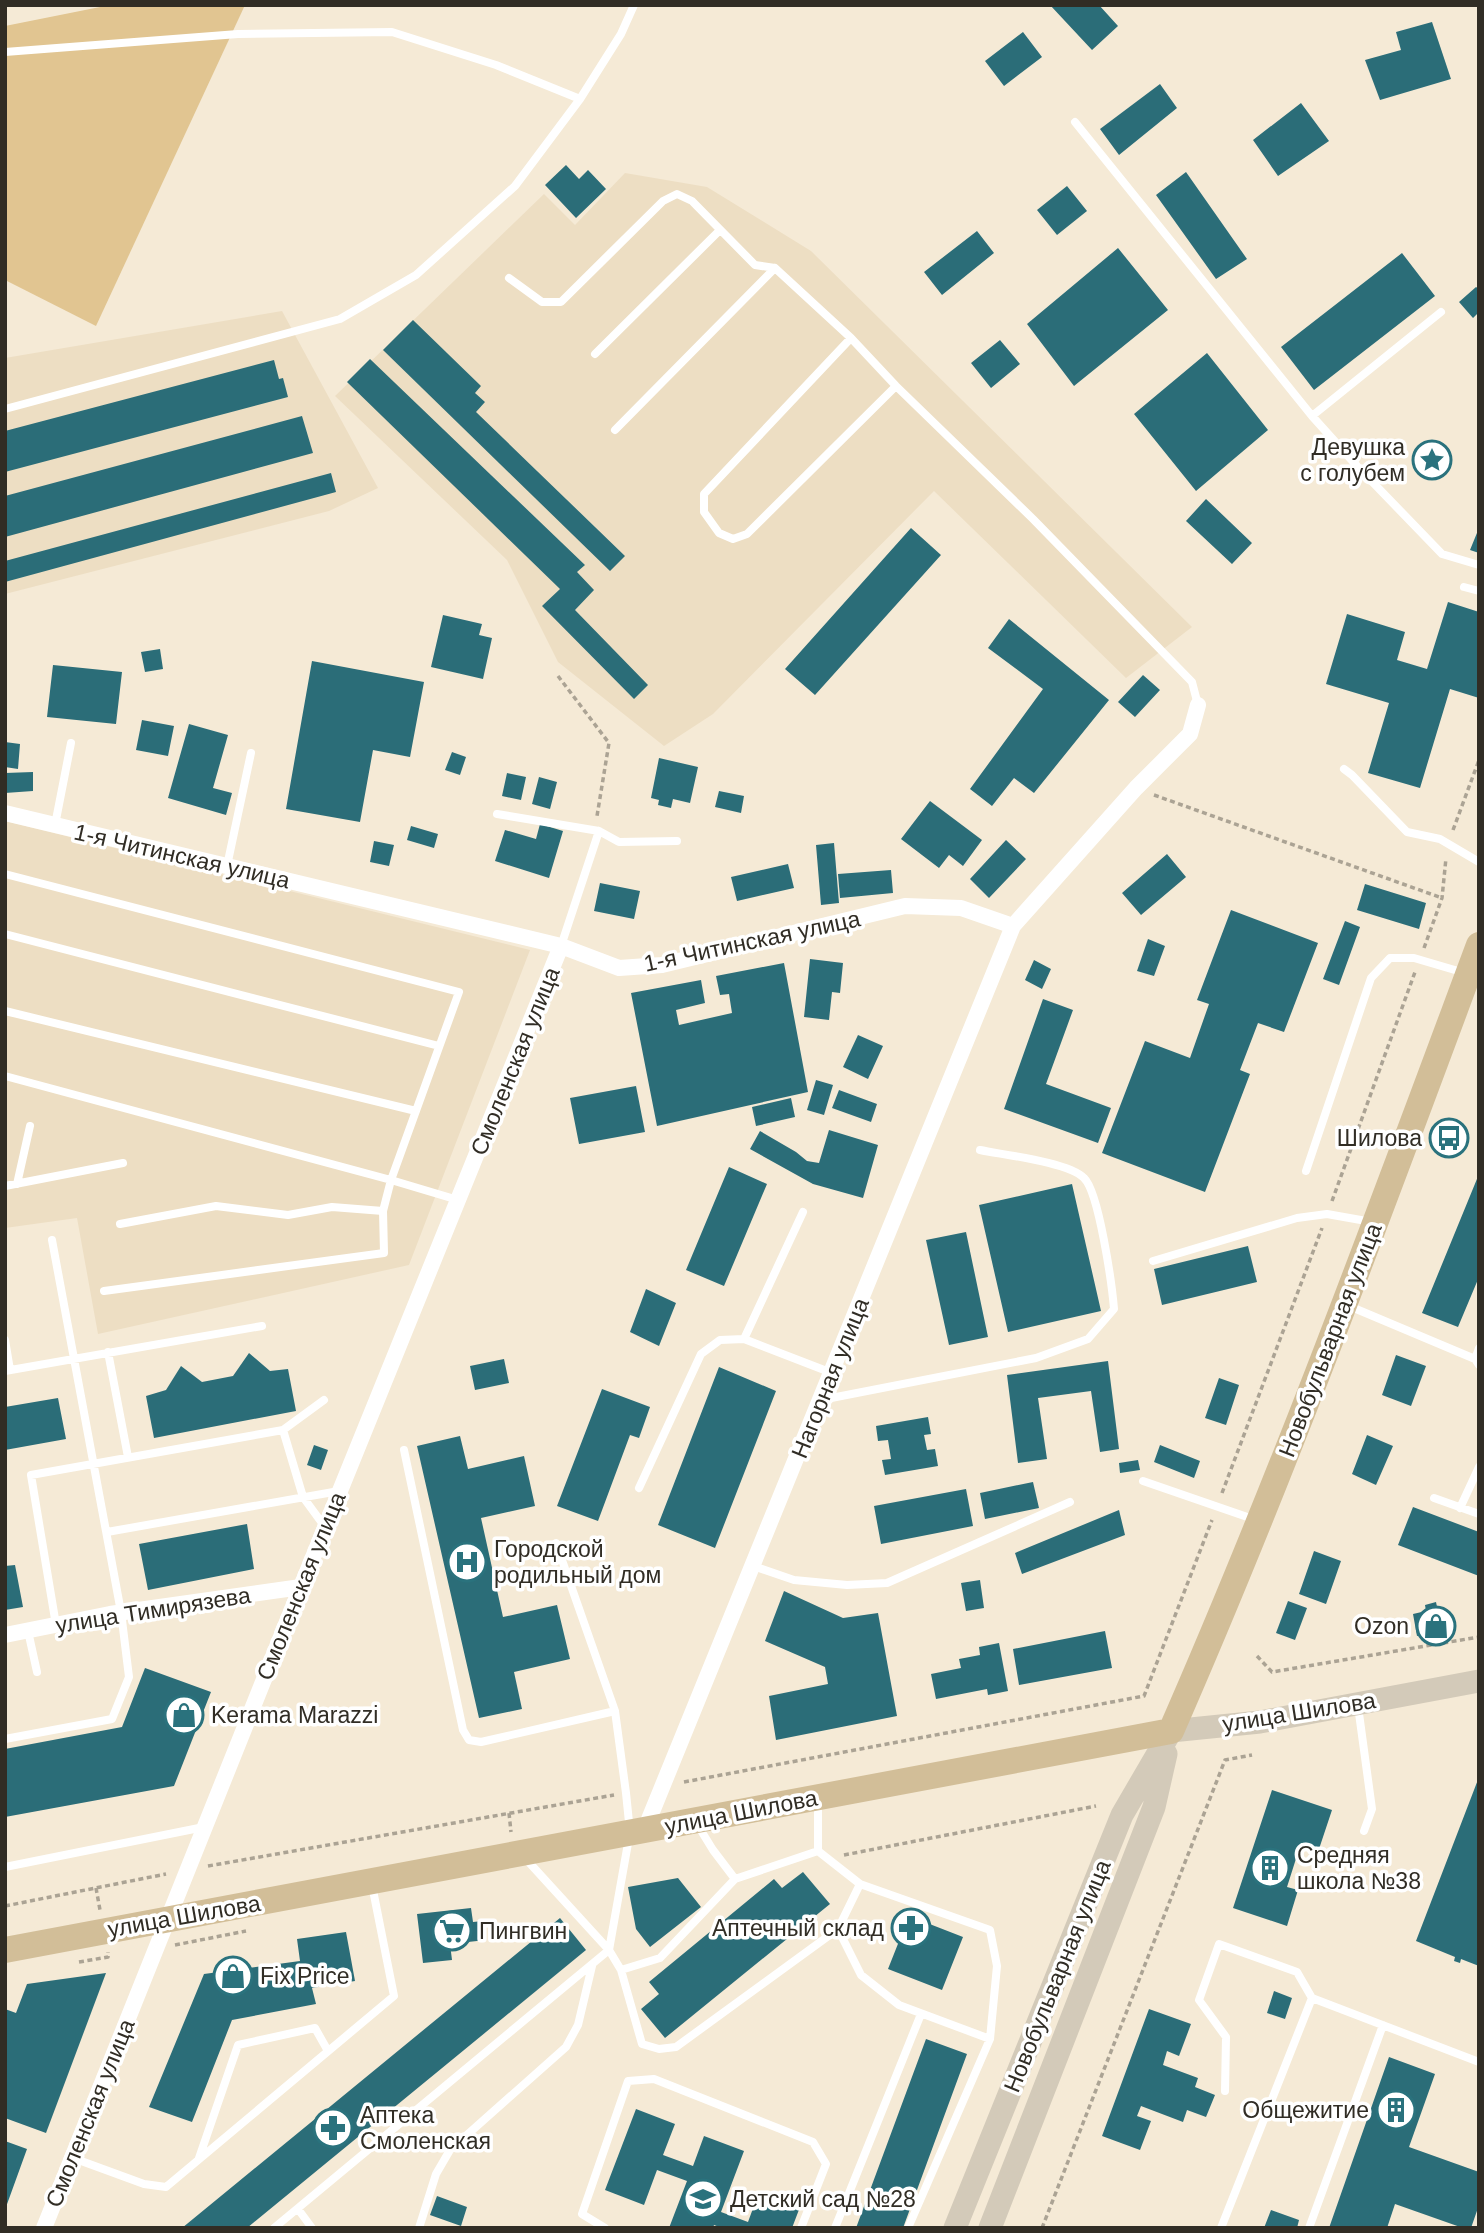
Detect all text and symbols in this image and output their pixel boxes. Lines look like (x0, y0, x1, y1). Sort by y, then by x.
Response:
place label: Девушка с голубем (1300, 434, 1405, 486)
place icon: Девушка с голубем (1411, 439, 1453, 481)
street label: 1-я Читинская улица (72, 819, 293, 894)
street label: 1-я Читинская улица (641, 905, 863, 977)
street label: Смоленская улица (465, 963, 565, 1159)
bus stop icon: Шилова (1428, 1117, 1470, 1159)
place label: Шилова (1337, 1125, 1422, 1151)
street label: Новобульварная улица (1273, 1219, 1387, 1461)
street label: Нагорная улица (786, 1294, 874, 1462)
street label: Смоленская улица (251, 1488, 351, 1684)
place label: Городской родильный дом (494, 1536, 661, 1588)
hospital icon: Городской родильный дом (446, 1541, 488, 1583)
street label: улица Тимирязева (54, 1582, 253, 1638)
shop icon: Ozon (1415, 1605, 1457, 1647)
place label: Ozon (1354, 1613, 1409, 1639)
street label: улица Шилова (1221, 1687, 1378, 1737)
shop icon: Kerama Marazzi (163, 1694, 205, 1736)
place label: Kerama Marazzi (211, 1702, 378, 1728)
street label: улица Шилова (663, 1784, 820, 1840)
place label: Средняя школа №38 (1297, 1842, 1421, 1894)
building icon: Средняя школа №38 (1249, 1847, 1291, 1889)
street label: Новобульварная улица (998, 1856, 1116, 2096)
street label: улица Шилова (106, 1890, 263, 1942)
pharmacy icon: Аптечный склад (890, 1907, 932, 1949)
supermarket icon: Пингвин (431, 1910, 473, 1952)
place label: Аптечный склад (712, 1915, 885, 1941)
place label: Пингвин (479, 1918, 567, 1944)
shop icon: Fix Price (212, 1955, 254, 1997)
place label: Fix Price (260, 1963, 349, 1989)
street label: Смоленская улица (40, 2015, 140, 2211)
building icon: Общежитие (1375, 2089, 1417, 2131)
place label: Общежитие (1242, 2097, 1369, 2123)
place label: Аптека Смоленская (360, 2102, 491, 2154)
pharmacy icon: Аптека Смоленская (312, 2107, 354, 2149)
school or university icon: Детский сад №28 (682, 2178, 724, 2220)
place label: Детский сад №28 (730, 2186, 916, 2212)

